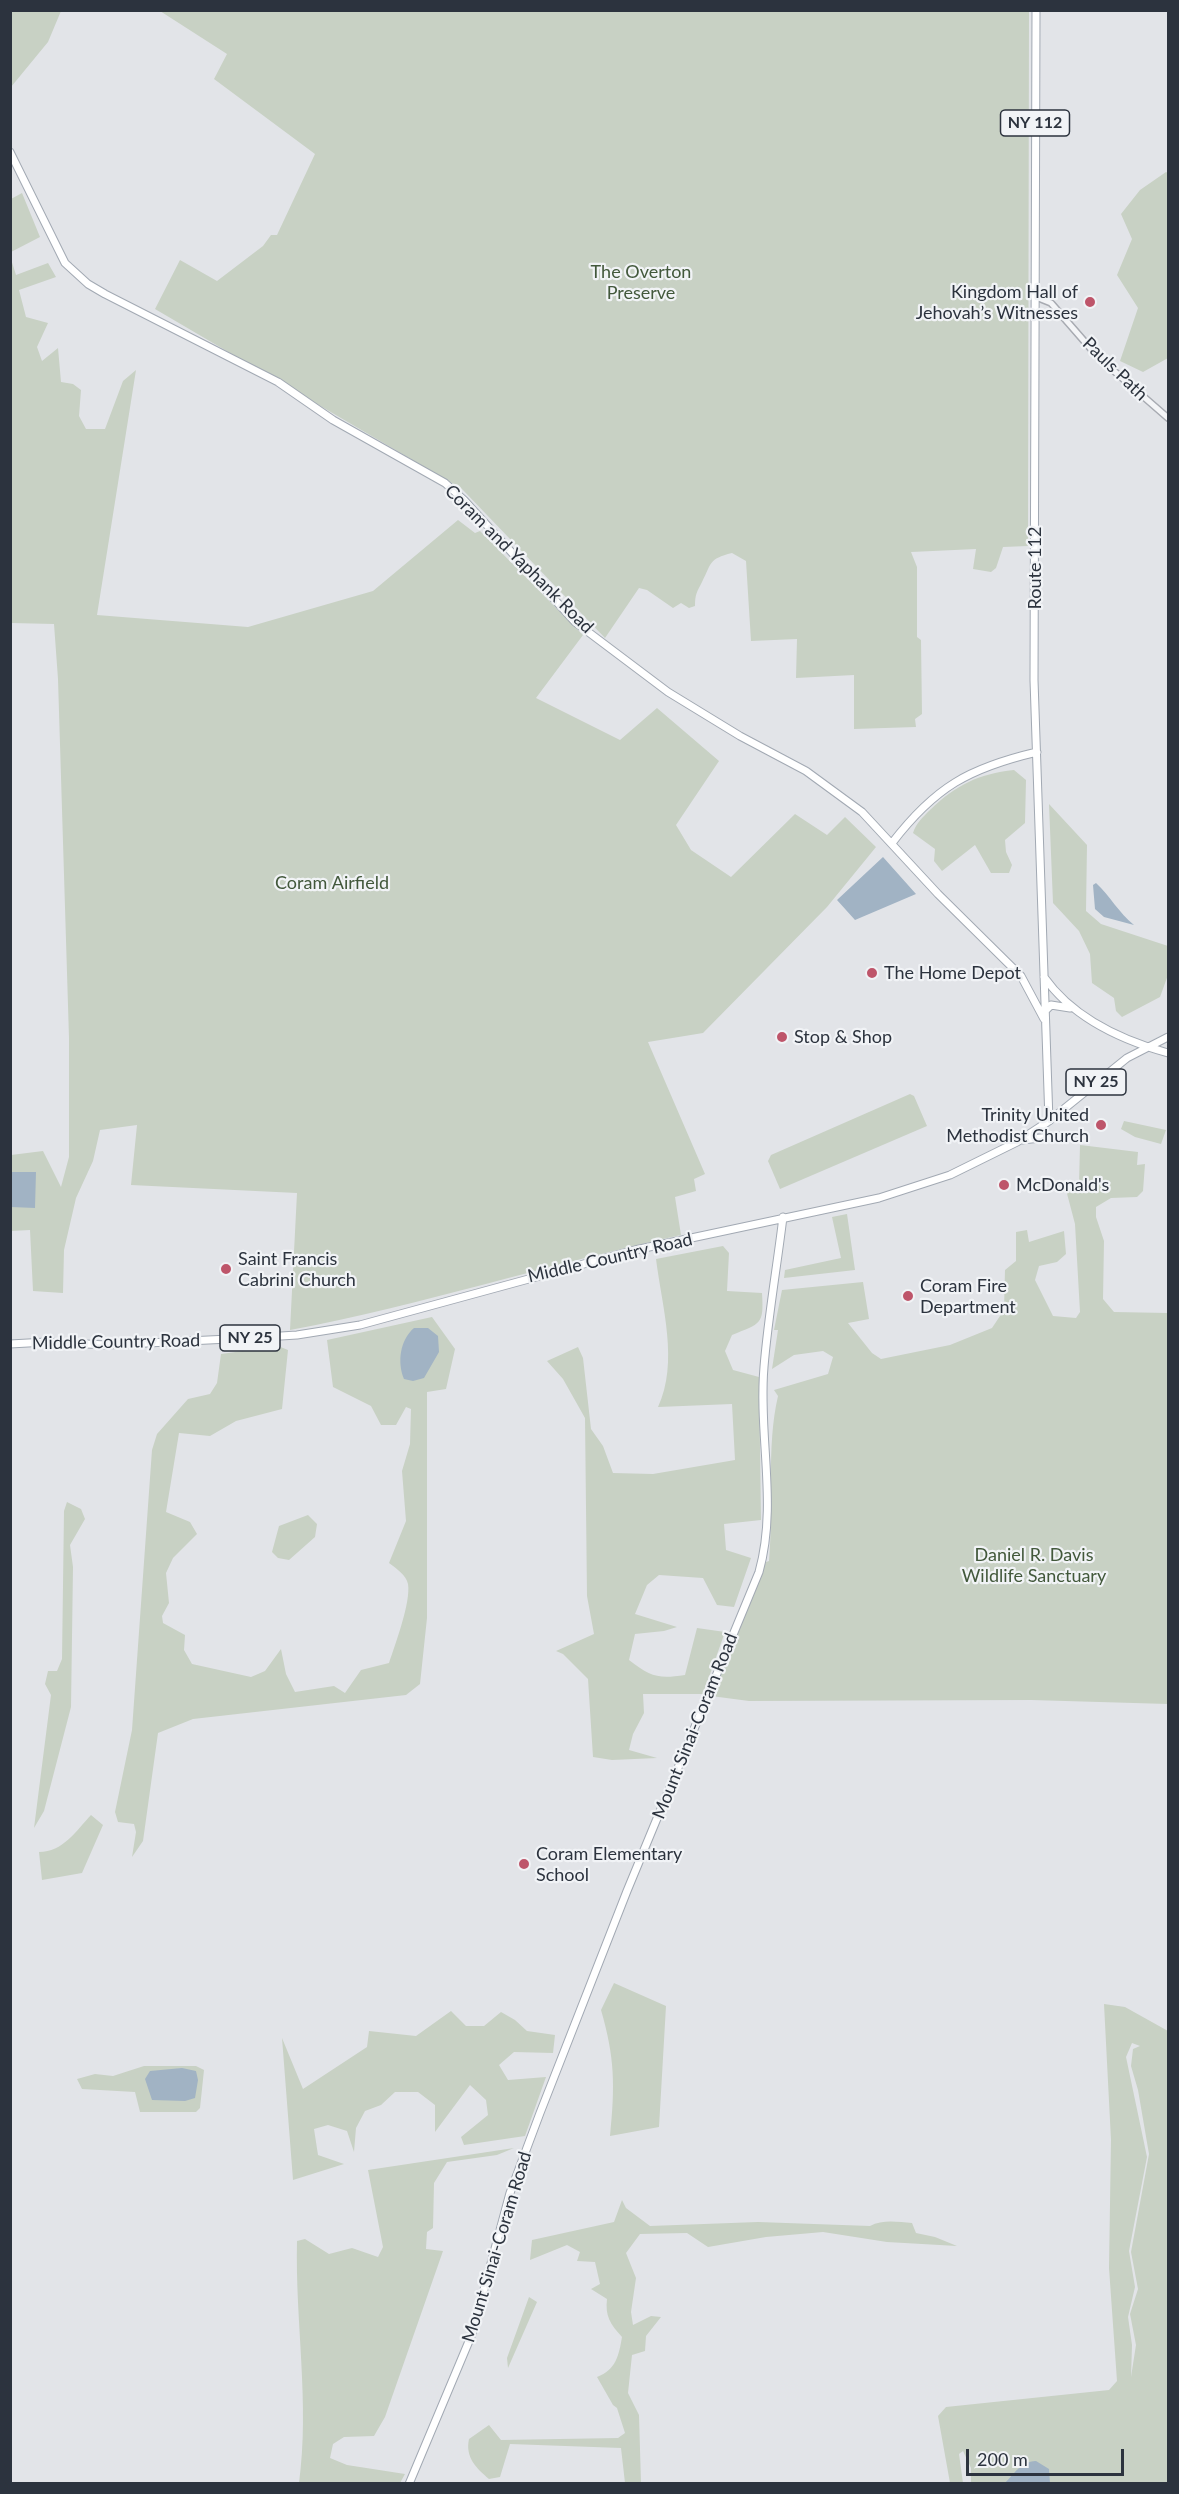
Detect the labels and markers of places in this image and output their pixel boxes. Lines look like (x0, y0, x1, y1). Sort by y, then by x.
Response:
place label: Kingdom Hall of Jehovah’s Witnesses (916, 281, 1078, 324)
marker: Kingdom Hall of Jehovah’s Witnesses (1083, 295, 1097, 309)
place label: The Home Depot (884, 962, 1021, 984)
marker: The Home Depot (865, 966, 879, 980)
place label: Stop & Shop (794, 1026, 892, 1048)
marker: Stop & Shop (775, 1030, 789, 1044)
place label: Trinity United Methodist Church (946, 1104, 1089, 1146)
marker: Trinity United Methodist Church (1094, 1118, 1108, 1132)
place label: McDonald's (1016, 1174, 1109, 1196)
marker: McDonald's (997, 1178, 1011, 1192)
place label: Saint Francis Cabrini Church (238, 1248, 356, 1290)
marker: Saint Francis Cabrini Church (219, 1262, 233, 1276)
place label: Coram Fire Department (920, 1275, 1016, 1318)
marker: Coram Fire Department (901, 1289, 915, 1303)
place label: Coram Elementary School (536, 1843, 682, 1886)
marker: Coram Elementary School (517, 1857, 531, 1871)

